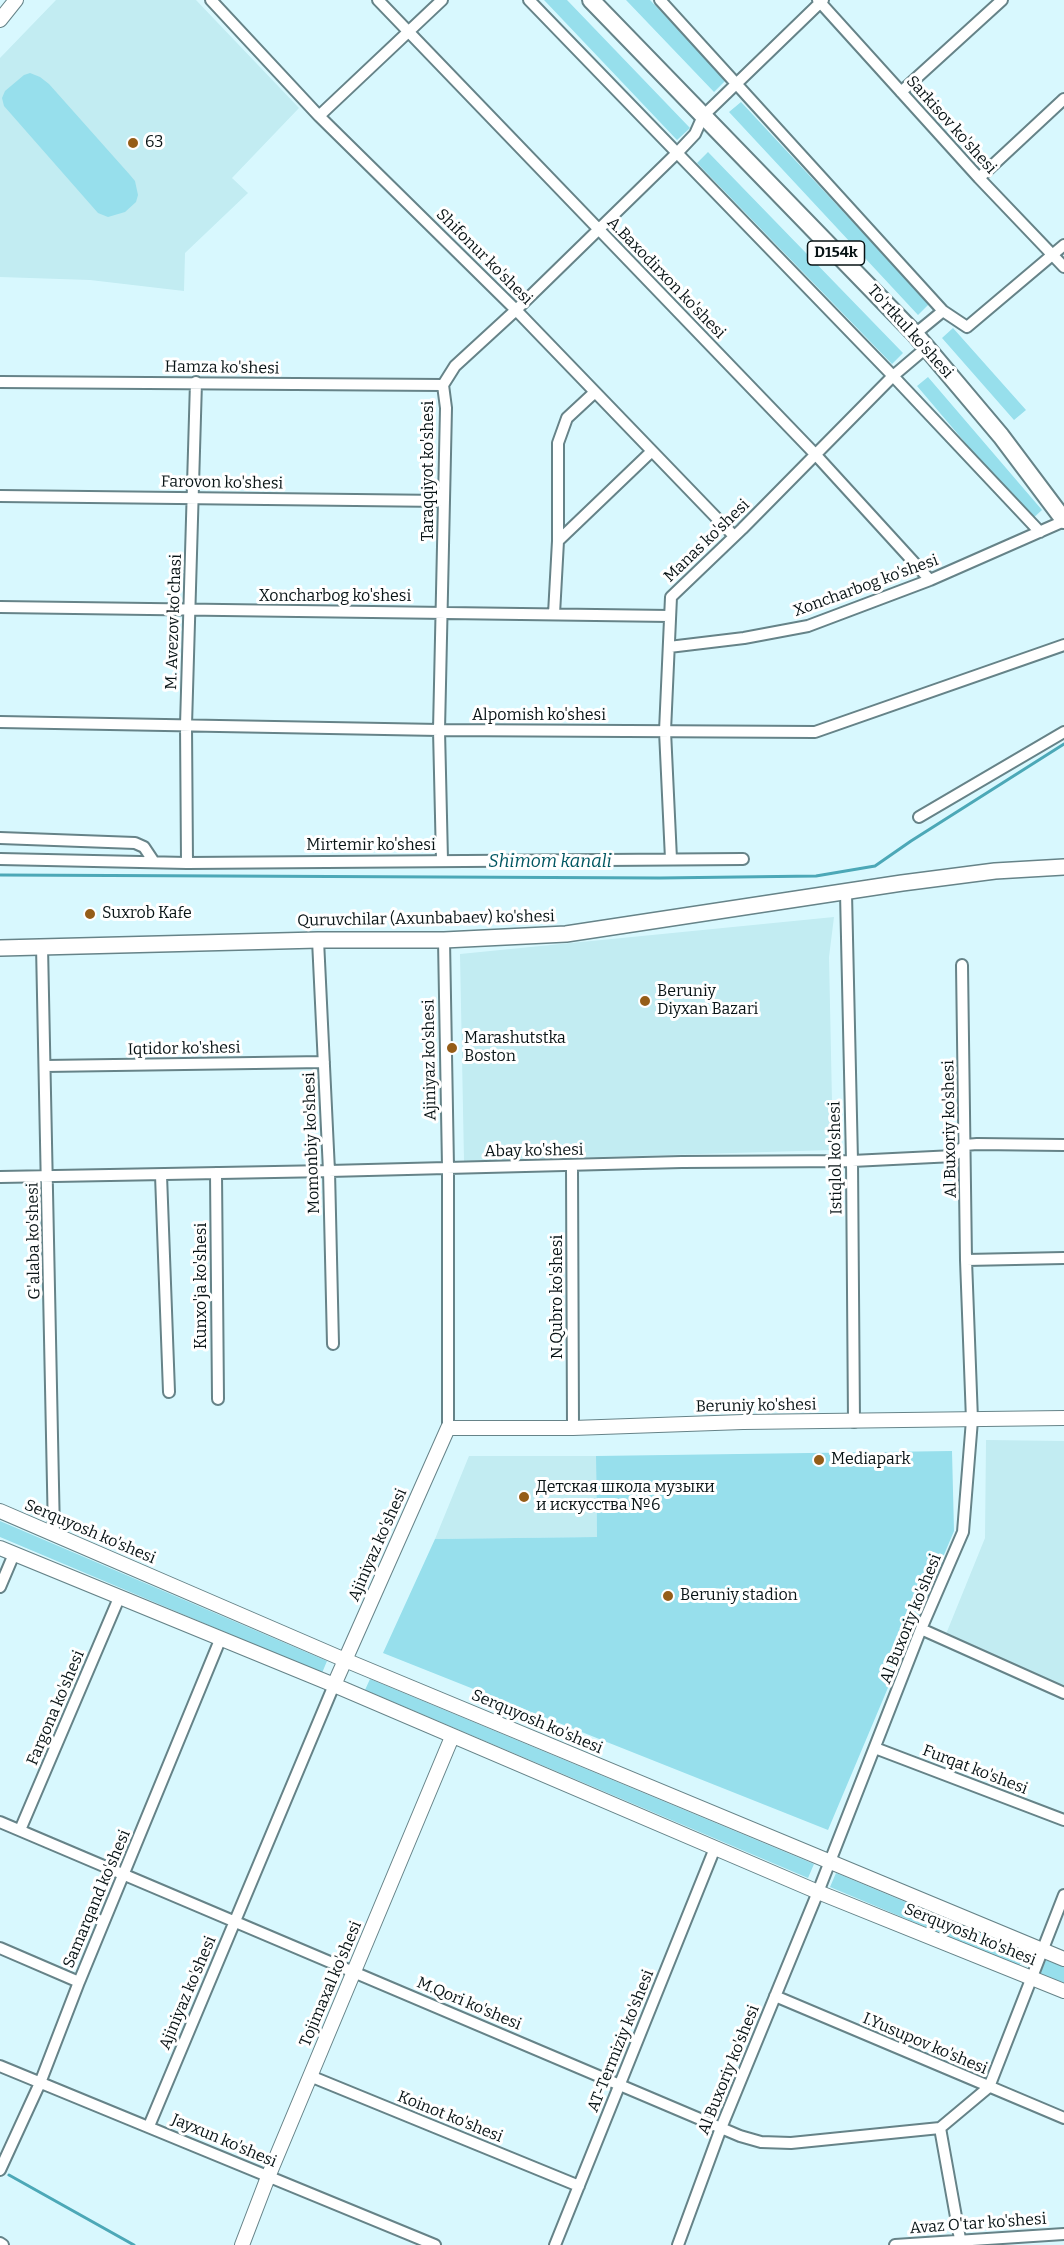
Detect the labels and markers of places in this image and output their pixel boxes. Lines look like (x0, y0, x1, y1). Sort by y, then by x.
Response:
place label: 63 (145, 133, 163, 153)
marker: 63 (126, 136, 140, 150)
place label: Suxrob Kafe (102, 904, 192, 924)
marker: Suxrob Kafe (83, 907, 97, 921)
place label: Beruniy Diyxan Bazari (657, 982, 758, 1020)
marker: Beruniy Diyxan Bazari (638, 994, 652, 1008)
place label: Marashutstka Boston (464, 1029, 566, 1067)
marker: Marashutstka Boston (445, 1041, 459, 1055)
place label: Mediapark (831, 1450, 911, 1470)
marker: Mediapark (812, 1453, 826, 1467)
place label: Детская школа музыки и искусства №6 (536, 1478, 715, 1516)
marker: Детская школа музыки и искусства №6 (517, 1490, 531, 1504)
place label: Beruniy stadion (680, 1586, 798, 1606)
marker: Beruniy stadion (661, 1589, 675, 1603)

